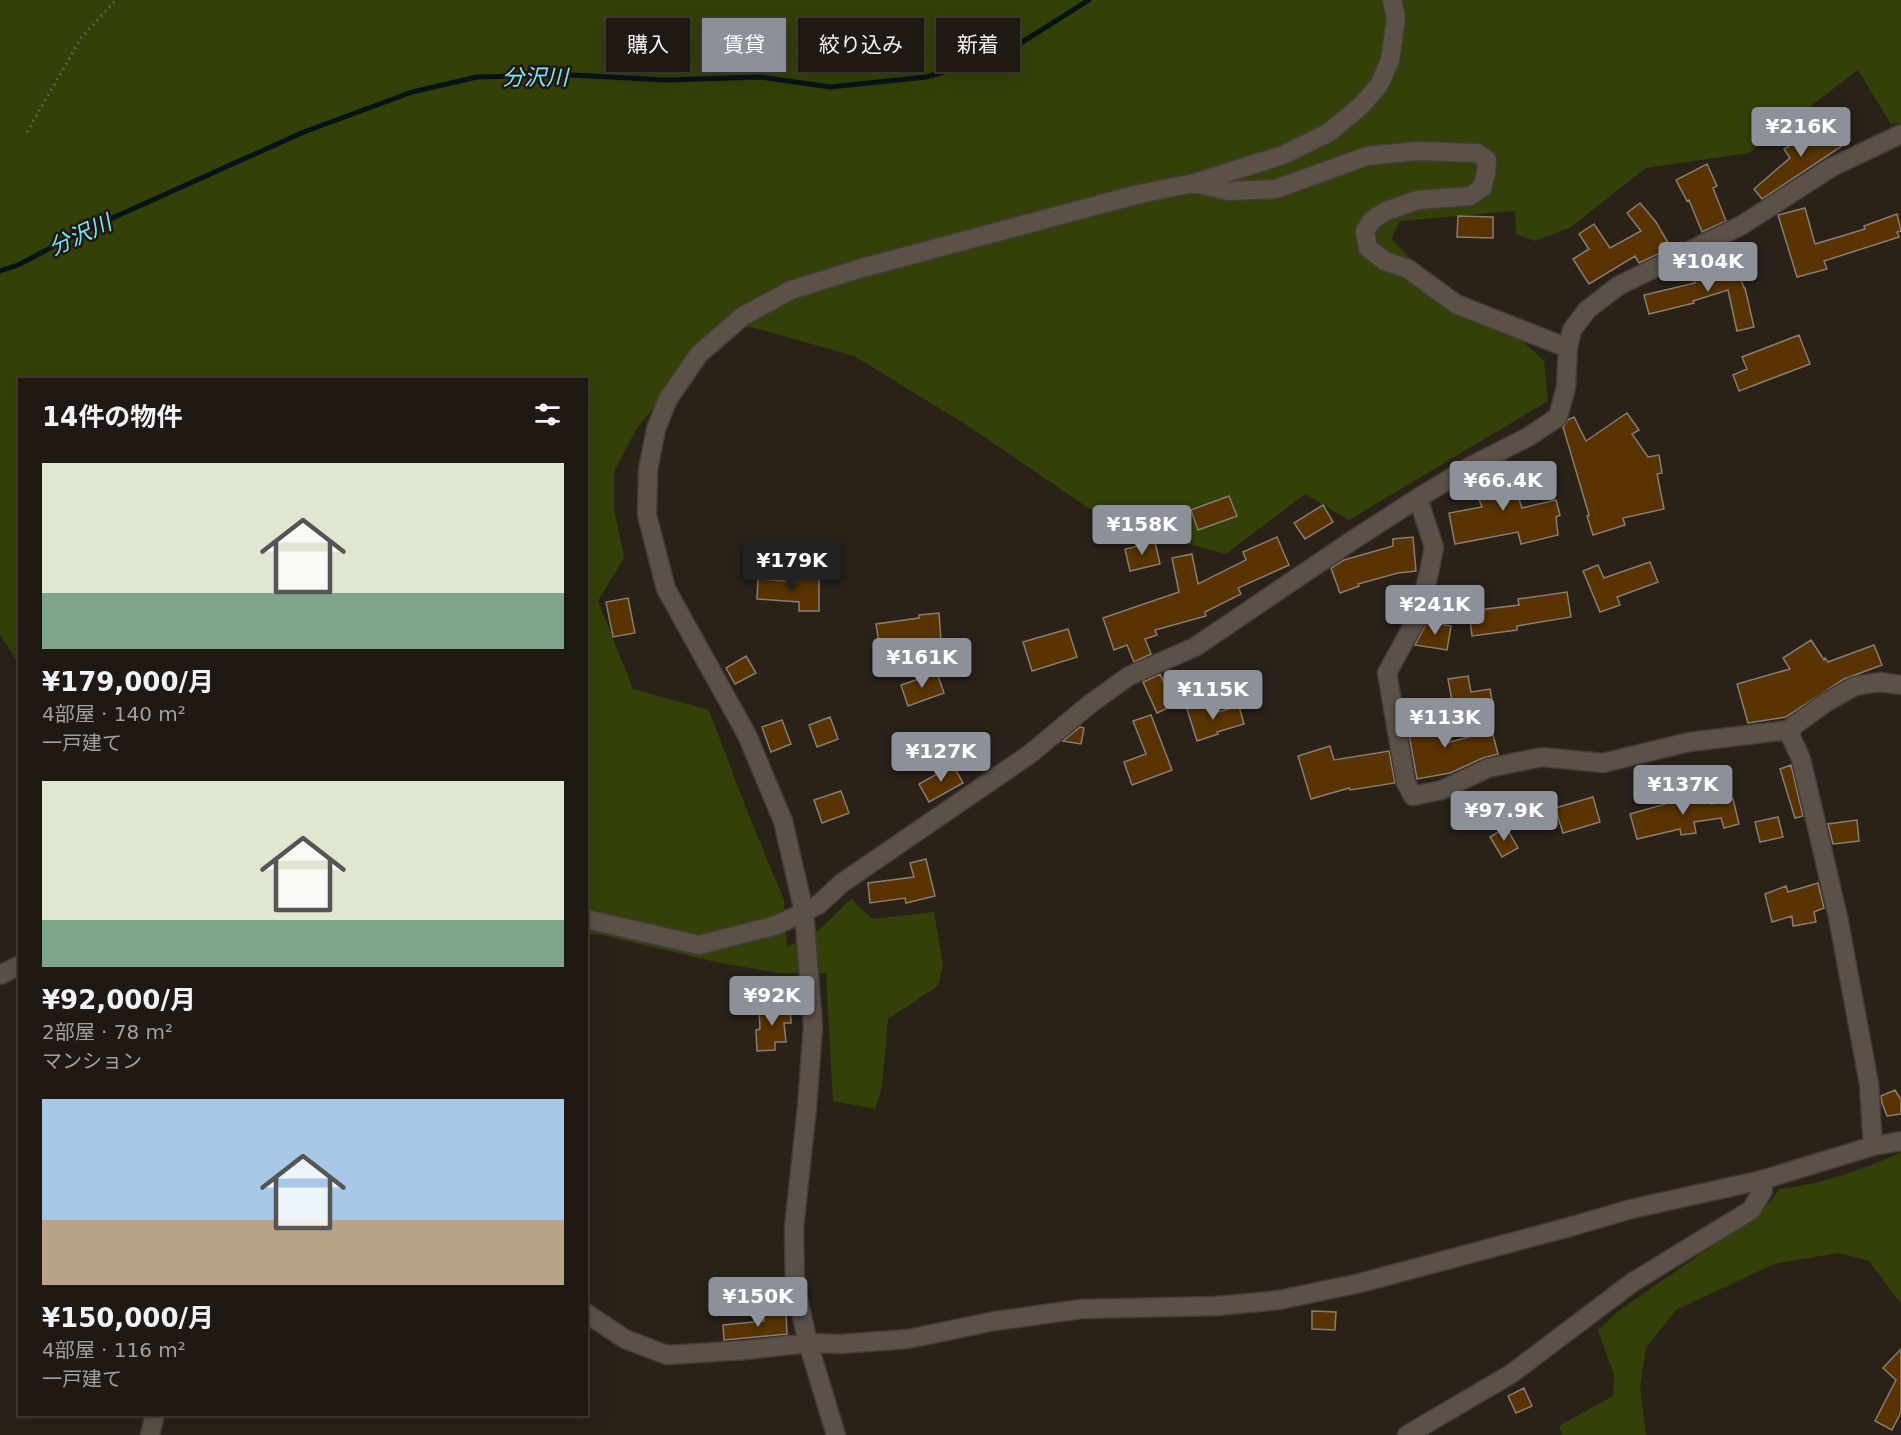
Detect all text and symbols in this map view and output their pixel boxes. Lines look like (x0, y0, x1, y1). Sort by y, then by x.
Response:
chip: 購入 (606, 18, 690, 72)
chip: 賃貸 (702, 18, 786, 72)
chip: 絞り込み (798, 18, 924, 72)
chip: 新着 (936, 18, 1020, 72)
water label: 分沢川 (502, 65, 570, 90)
pin: ¥216K (1759, 107, 1843, 158)
text: ¥216K (1765, 114, 1837, 138)
water label: 分沢川 (45, 209, 117, 260)
pin: ¥104K (1666, 242, 1750, 293)
text: ¥104K (1672, 249, 1744, 273)
icon: filters (531, 398, 564, 431)
text: 14件の物件 (42, 402, 182, 432)
pin: ¥66.4K (1454, 461, 1552, 512)
text: ¥66.4K (1464, 468, 1542, 492)
icon: home (249, 502, 357, 610)
pin: ¥158K (1100, 505, 1184, 556)
text: ¥158K (1106, 512, 1178, 536)
pin: ¥179K (750, 541, 834, 592)
text: ¥179K (756, 548, 828, 572)
pin: ¥241K (1393, 585, 1477, 636)
text: ¥241K (1399, 592, 1471, 616)
pin: ¥161K (880, 638, 964, 689)
text: ¥161K (886, 645, 958, 669)
text: ¥179,000/月 (42, 667, 214, 697)
pin: ¥115K (1171, 670, 1255, 721)
text: ¥115K (1177, 677, 1249, 701)
pin: ¥113K (1403, 698, 1487, 749)
text: 4部屋 · 140 m² (42, 702, 186, 726)
text: ¥113K (1409, 705, 1481, 729)
text: 一戸建て (42, 731, 122, 755)
pin: ¥127K (899, 732, 983, 783)
text: ¥127K (905, 739, 977, 763)
pin: ¥137K (1641, 765, 1725, 816)
text: ¥137K (1647, 772, 1719, 796)
pin: ¥97.9K (1455, 791, 1553, 842)
text: ¥97.9K (1465, 798, 1543, 822)
icon: home (249, 820, 357, 928)
pin: ¥92K (736, 976, 808, 1027)
text: ¥92K (743, 983, 801, 1007)
text: ¥92,000/月 (42, 985, 196, 1015)
text: 2部屋 · 78 m² (42, 1020, 173, 1044)
text: マンション (42, 1049, 142, 1073)
icon: home (249, 1138, 357, 1246)
pin: ¥150K (716, 1277, 800, 1328)
text: ¥150K (722, 1284, 794, 1308)
text: ¥150,000/月 (42, 1303, 214, 1333)
text: 4部屋 · 116 m² (42, 1338, 186, 1362)
text: 一戸建て (42, 1367, 122, 1391)

